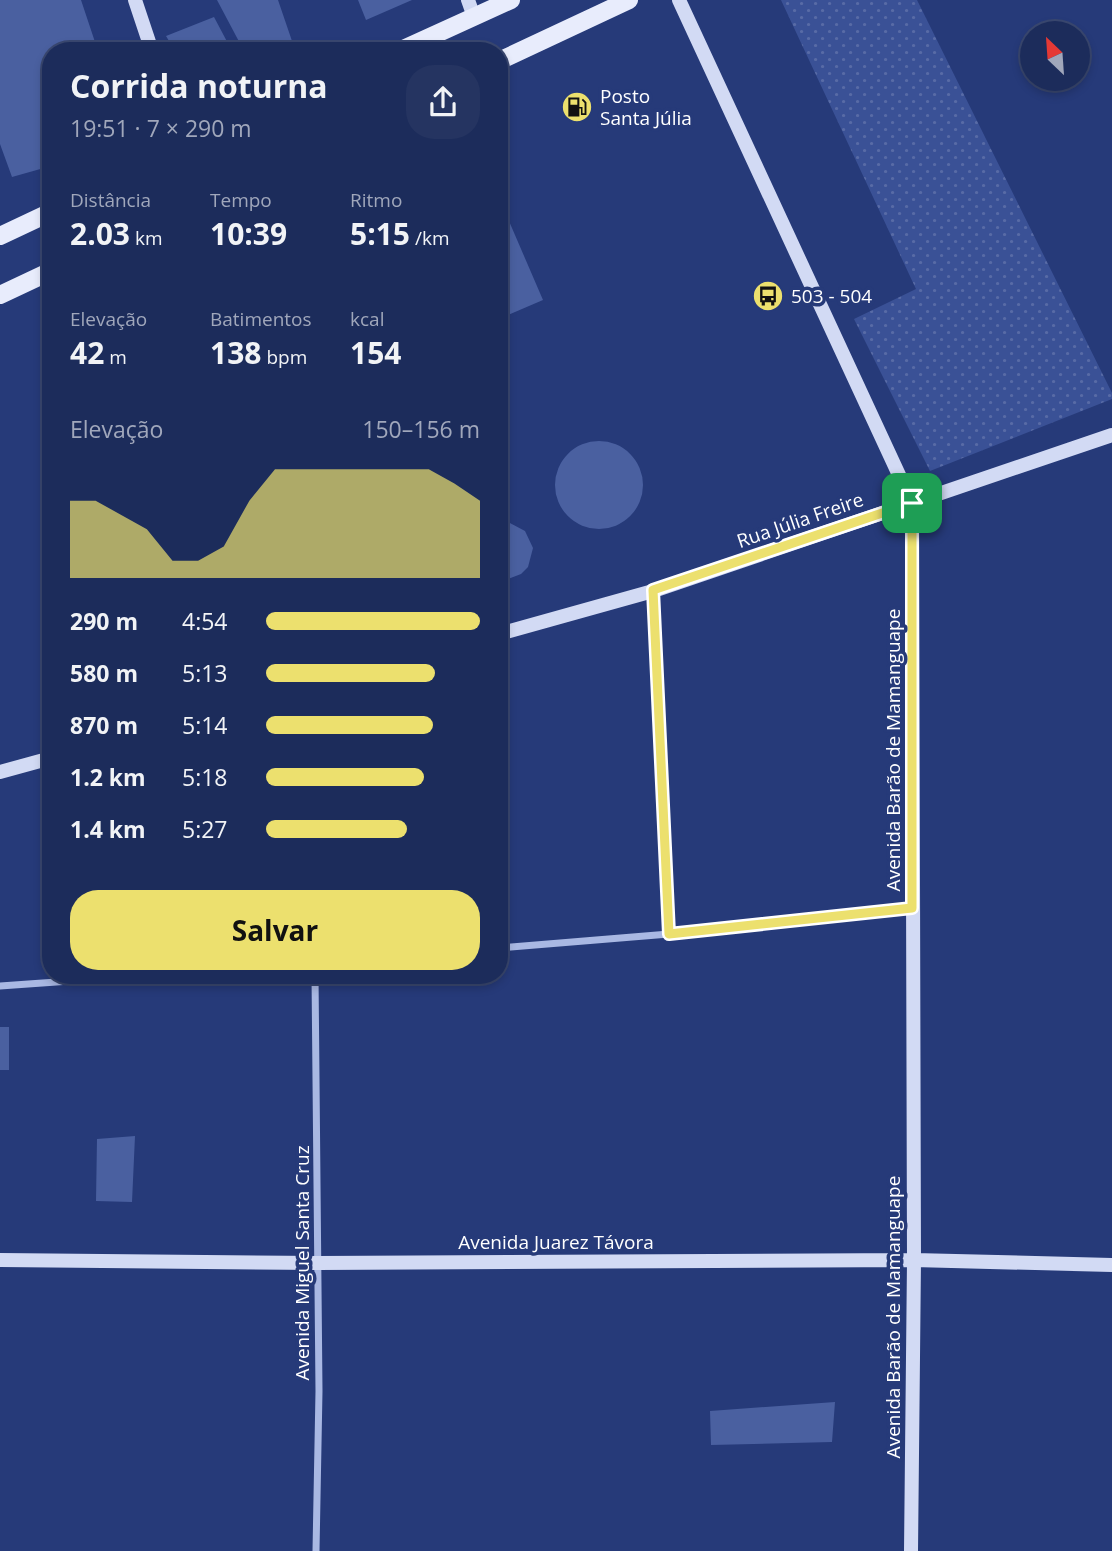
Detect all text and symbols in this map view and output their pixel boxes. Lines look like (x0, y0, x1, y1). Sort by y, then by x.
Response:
north arrow (1020, 21, 1090, 91)
map controls (1020, 21, 1090, 91)
text: Corrida noturna (70, 64, 328, 107)
button: share (406, 65, 480, 139)
place label: Posto Santa Júlia (600, 83, 692, 131)
fuel station icon: Posto Santa Júlia (560, 90, 594, 124)
text: 19:51 · 7 × 290 m (70, 112, 252, 144)
text: Distância (70, 187, 151, 213)
text: Tempo (210, 187, 272, 213)
text: Ritmo (350, 187, 402, 213)
text: 2.03 (70, 213, 130, 254)
text: 10:39 (210, 213, 287, 254)
text: 5:15 (350, 213, 410, 254)
text: km (130, 225, 163, 251)
text: /km (410, 225, 450, 251)
bus stop icon: 503 - 504 (751, 279, 785, 313)
place label: 503 - 504 (791, 283, 872, 309)
text: Elevação (70, 306, 147, 332)
text: Batimentos (210, 306, 312, 332)
text: kcal (350, 306, 384, 332)
text: 42 (70, 332, 104, 373)
text: 138 (210, 332, 261, 373)
text: 154 (350, 332, 401, 373)
text: m (104, 344, 127, 370)
text: bpm (261, 344, 307, 370)
text: Elevação (70, 413, 163, 445)
text: 150–156 m (362, 413, 480, 445)
pin (882, 473, 942, 533)
icon: arrive (893, 484, 931, 522)
street label: Rua Júlia Freire (733, 486, 867, 554)
text: 290 m (70, 605, 138, 637)
text: 4:54 (182, 605, 228, 637)
street label: Avenida Barão de Mamanguape (880, 609, 906, 891)
text: 580 m (70, 657, 138, 689)
text: 5:13 (182, 657, 228, 689)
text: 870 m (70, 709, 138, 741)
text: 5:14 (182, 709, 228, 741)
text: 1.2 km (70, 761, 146, 793)
text: 5:18 (182, 761, 228, 793)
text: 1.4 km (70, 813, 146, 845)
text: 5:27 (182, 813, 228, 845)
button: Salvar (70, 890, 480, 970)
street label: Avenida Miguel Santa Cruz (289, 1145, 315, 1381)
street label: Avenida Barão de Mamanguape (880, 1176, 906, 1458)
street label: Avenida Juarez Távora (458, 1229, 654, 1255)

